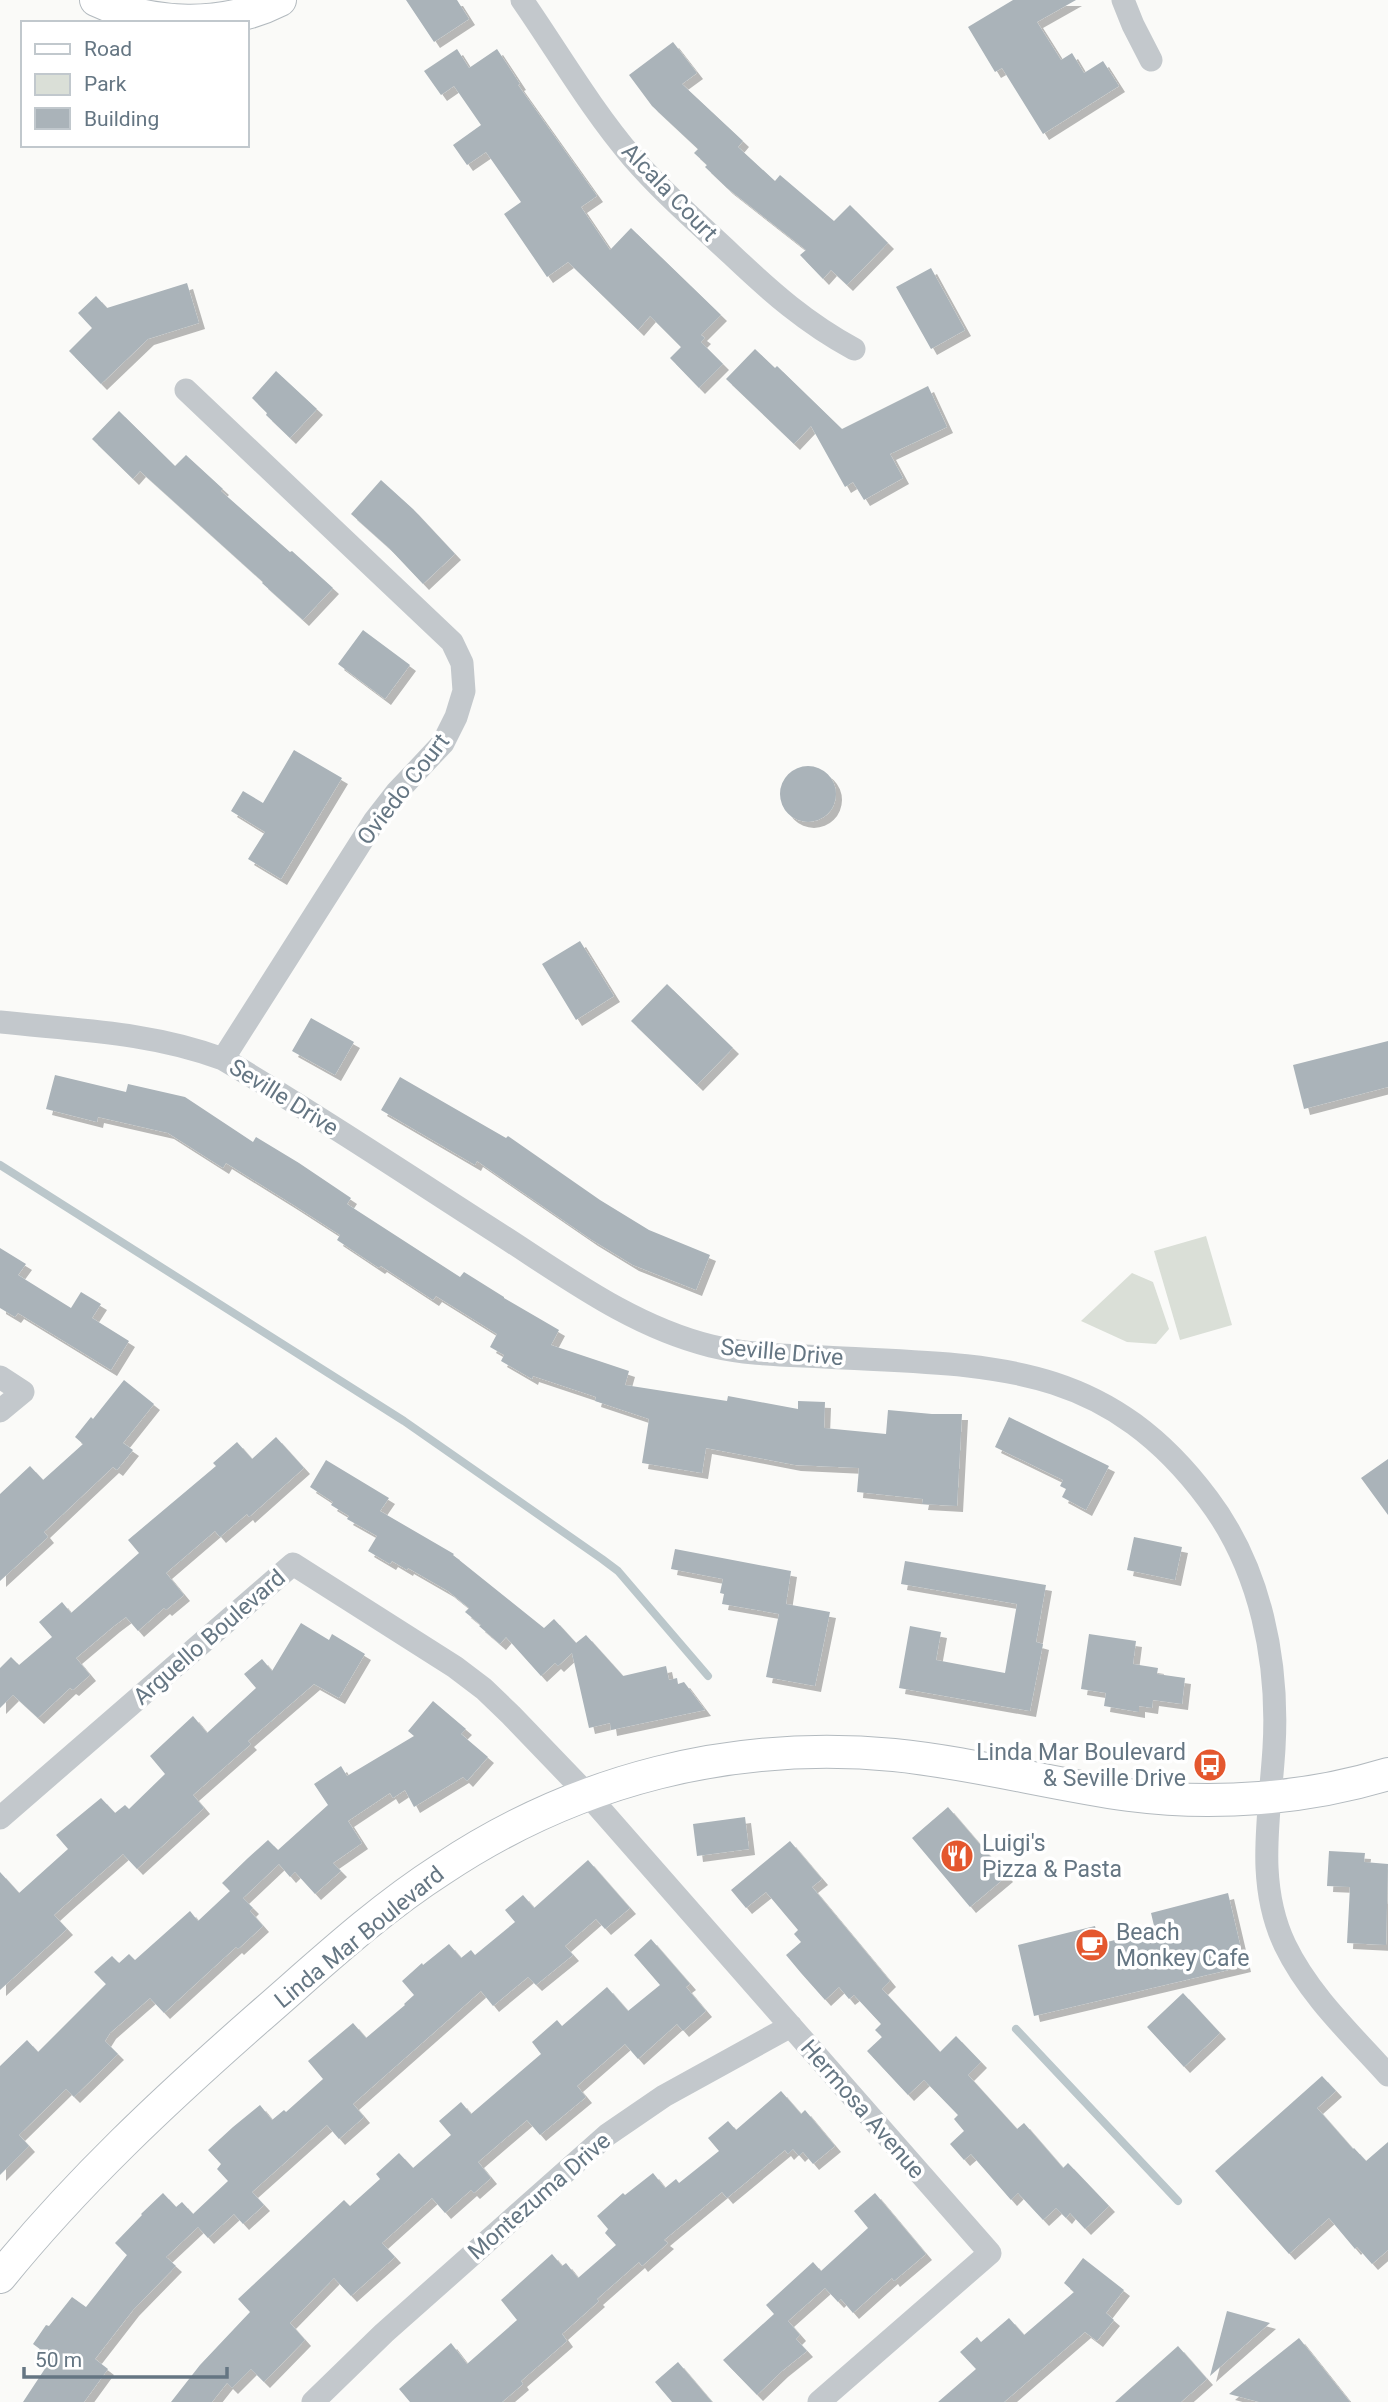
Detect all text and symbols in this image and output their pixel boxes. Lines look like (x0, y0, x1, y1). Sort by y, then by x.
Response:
legend (21, 21, 248, 147)
text: Road (84, 37, 132, 61)
text: Park (84, 72, 127, 96)
text: Building (84, 107, 159, 131)
street label: Alcala Court (616, 138, 723, 247)
street label: Oviedo Court (352, 729, 455, 850)
street label: Seville Drive (224, 1053, 343, 1142)
street label: Seville Drive (719, 1334, 845, 1371)
street label: Arguello Boulevard (128, 1564, 291, 1711)
place label: Linda Mar Boulevard & Seville Drive (976, 1739, 1186, 1792)
bus stop icon: Linda Mar Boulevard & Seville Drive (1191, 1746, 1229, 1784)
place label: Luigi's Pizza & Pasta (982, 1830, 1122, 1883)
restaurant icon: Luigi's Pizza & Pasta (938, 1837, 976, 1875)
street label: Linda Mar Boulevard (269, 1861, 449, 2014)
place label: Beach Monkey Cafe (1116, 1919, 1249, 1972)
cafe icon: Beach Monkey Cafe (1073, 1926, 1111, 1964)
street label: Hermosa Avenue (795, 2034, 930, 2184)
street label: Montezuma Drive (463, 2127, 616, 2266)
scale bar (24, 2336, 228, 2380)
text: 50 m (35, 2348, 82, 2372)

